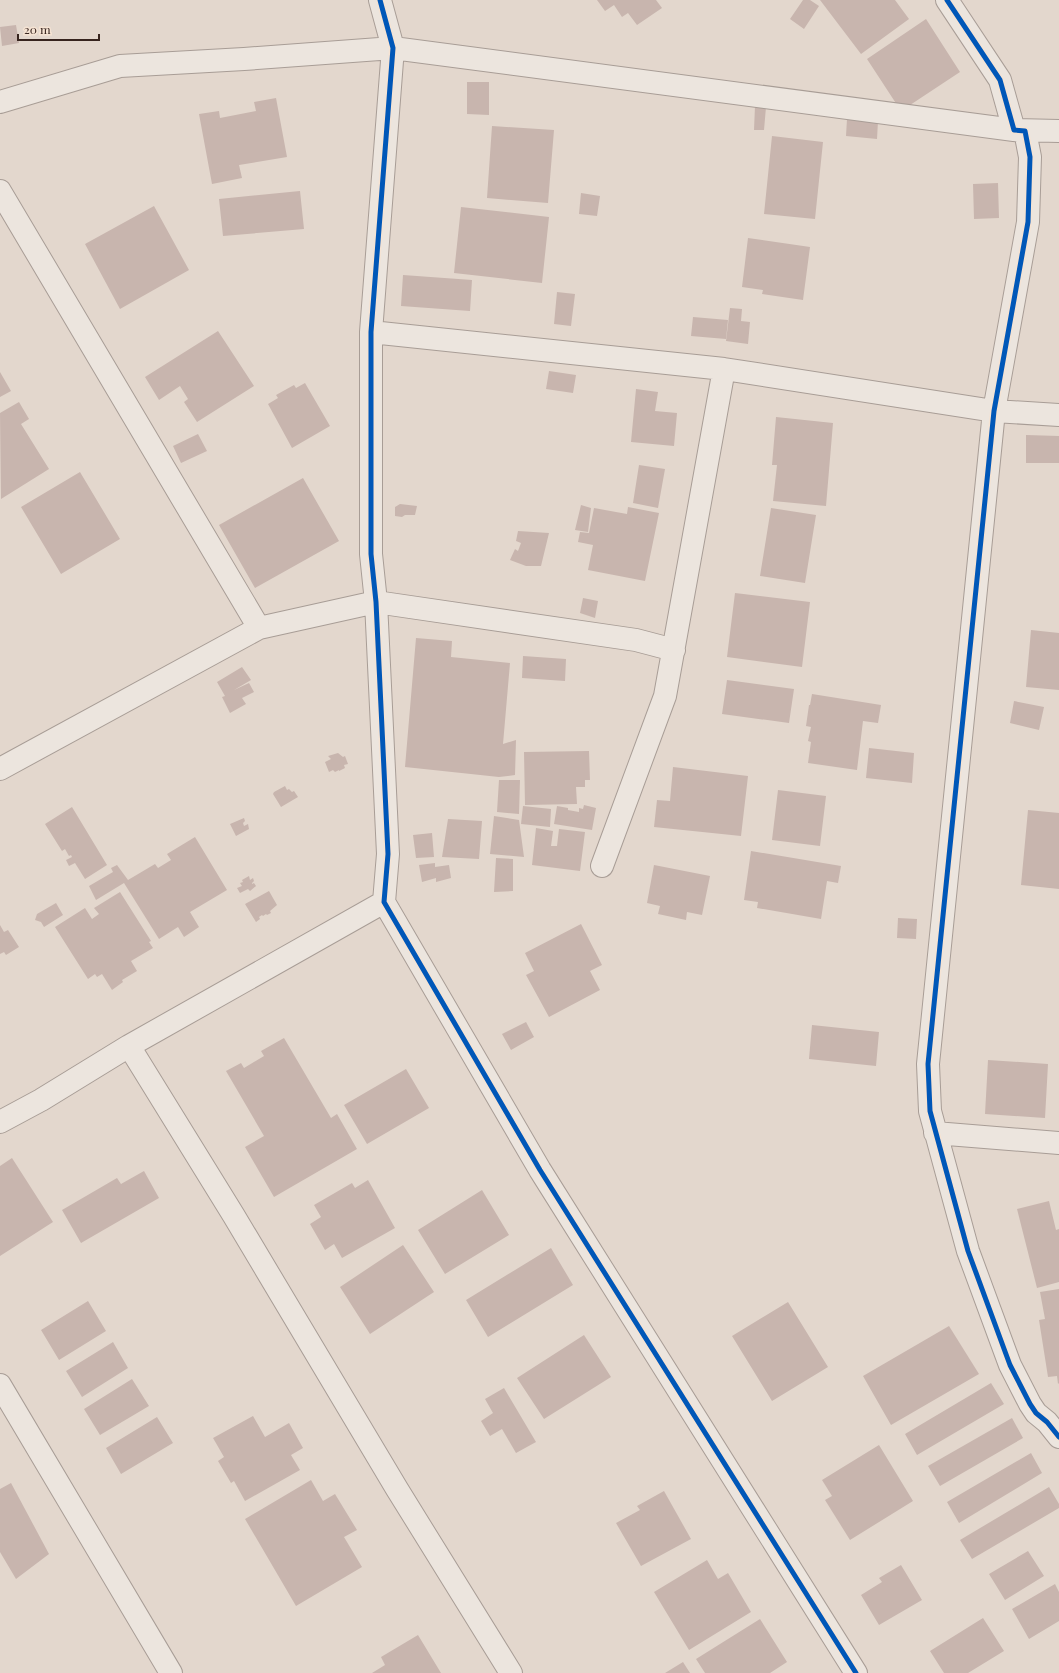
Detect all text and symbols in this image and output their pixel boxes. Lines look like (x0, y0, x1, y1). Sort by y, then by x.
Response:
scale bar (18, 16, 99, 42)
text: 20 m (24, 21, 51, 37)

